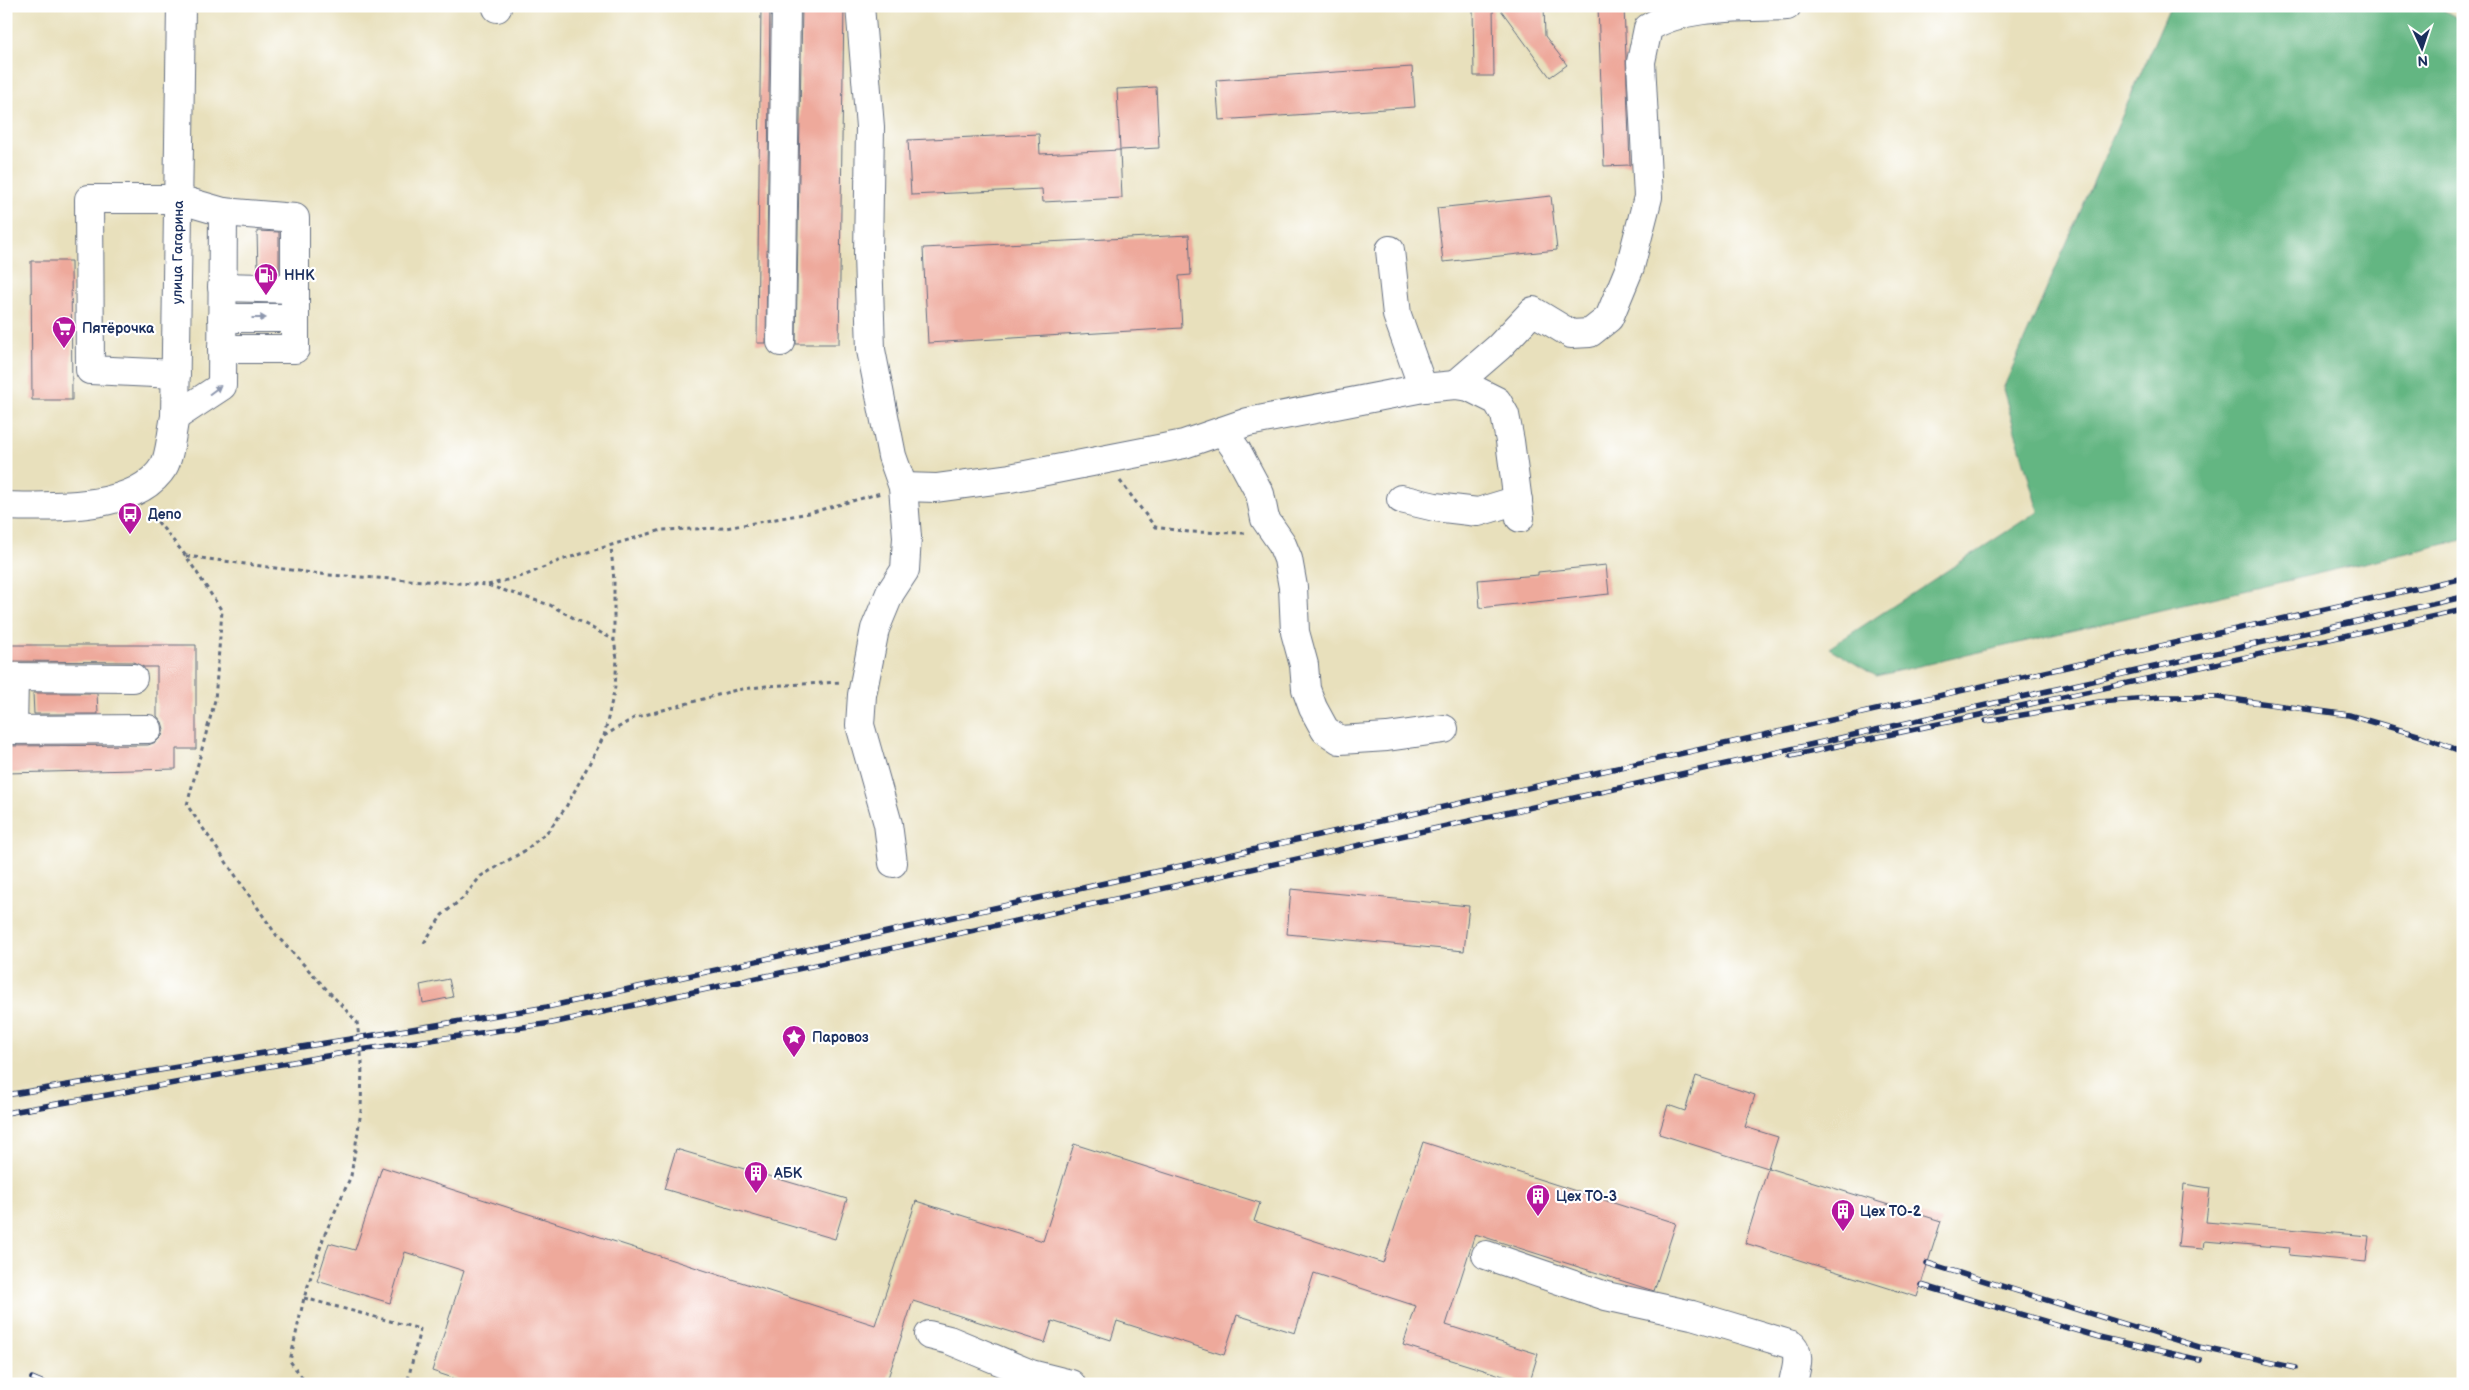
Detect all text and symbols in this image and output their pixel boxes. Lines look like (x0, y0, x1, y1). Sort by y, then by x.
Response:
north arrow (2396, 22, 2446, 72)
text: N (2417, 52, 2428, 69)
street label: улица Гагарина (169, 200, 187, 304)
fuel station icon: ННК (253, 262, 279, 296)
place label: ННК (284, 267, 315, 284)
one-way arrow (251, 314, 267, 322)
supermarket icon: Пятёрочка (51, 315, 77, 349)
place label: Пятёрочка (82, 320, 155, 337)
one-way arrow (209, 385, 222, 395)
bus stop icon: Депо (117, 501, 143, 535)
place label: Депо (148, 506, 182, 523)
place icon: Паровоз (781, 1024, 807, 1058)
place label: Паровоз (812, 1029, 869, 1046)
building icon: АБК (743, 1160, 769, 1194)
place label: АБК (773, 1165, 803, 1182)
building icon: Цех ТО-3 (1525, 1183, 1551, 1217)
place label: Цех ТО-3 (1556, 1188, 1617, 1205)
building icon: Цех ТО-2 (1830, 1198, 1856, 1232)
place label: Цех ТО-2 (1860, 1203, 1922, 1220)

